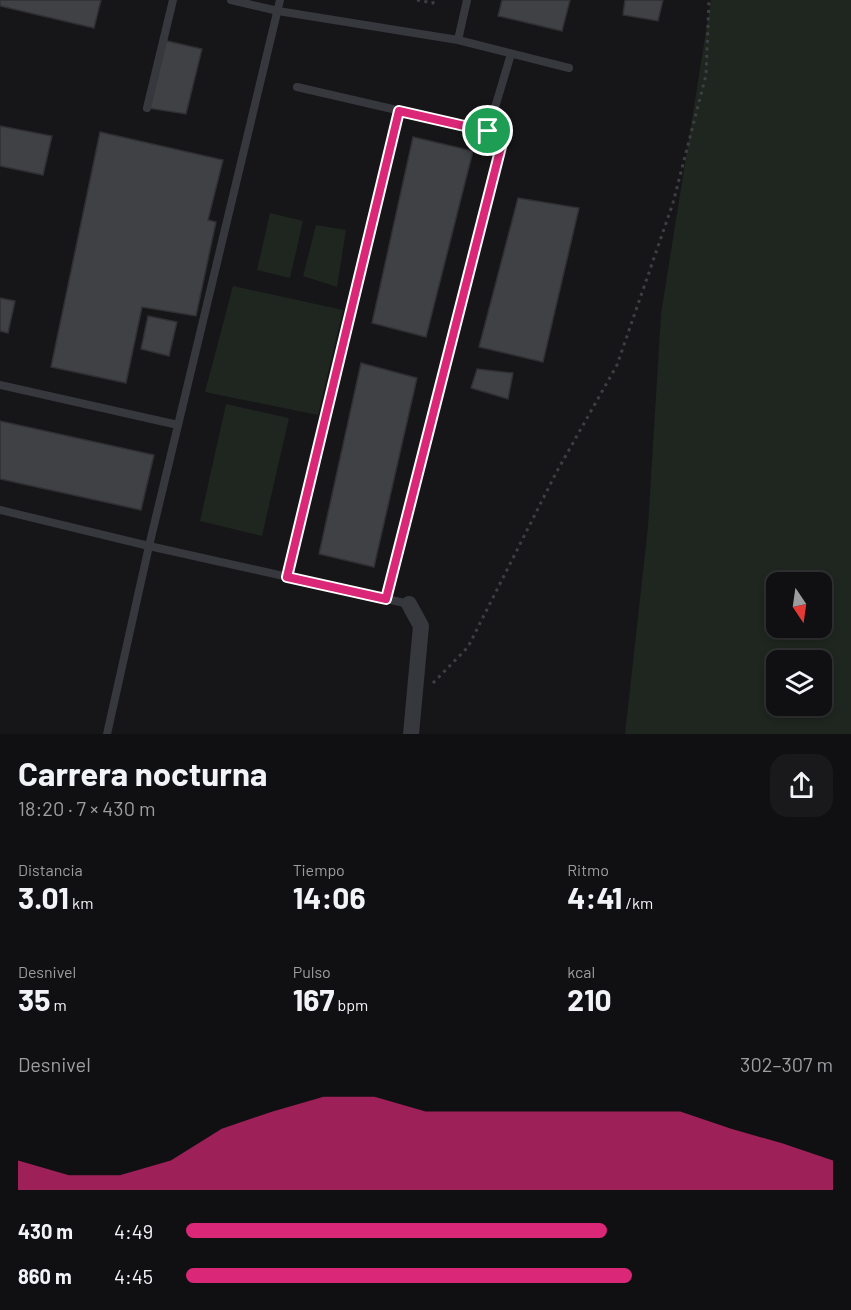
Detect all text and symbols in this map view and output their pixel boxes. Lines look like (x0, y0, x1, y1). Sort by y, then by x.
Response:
pin (462, 105, 513, 156)
icon: arrive (471, 114, 504, 147)
north arrow (766, 572, 832, 638)
map controls (766, 572, 832, 716)
button: layers (766, 650, 832, 716)
text: Carrera nocturna (18, 753, 267, 793)
button: share (770, 754, 833, 817)
text: 18:20 · 7 × 430 m (18, 796, 155, 820)
text: Distancia (18, 860, 83, 879)
text: Tiempo (293, 860, 345, 879)
text: Ritmo (567, 860, 609, 879)
text: 3.01 (18, 879, 69, 915)
text: 14:06 (293, 879, 366, 915)
text: 4:41 (567, 879, 622, 915)
text: km (69, 893, 93, 912)
text: /km (622, 893, 653, 912)
text: Desnivel (18, 962, 76, 981)
text: Pulso (293, 962, 331, 981)
text: kcal (567, 962, 595, 981)
text: 35 (18, 981, 50, 1017)
text: 167 (293, 981, 334, 1017)
text: 210 (567, 981, 612, 1017)
text: m (50, 995, 67, 1014)
text: bpm (334, 995, 368, 1014)
text: Desnivel (18, 1052, 91, 1076)
text: 302–307 m (740, 1052, 833, 1076)
text: 430 m (18, 1219, 73, 1243)
text: 4:49 (114, 1219, 153, 1243)
text: 860 m (18, 1264, 72, 1288)
text: 4:45 (114, 1264, 153, 1288)

